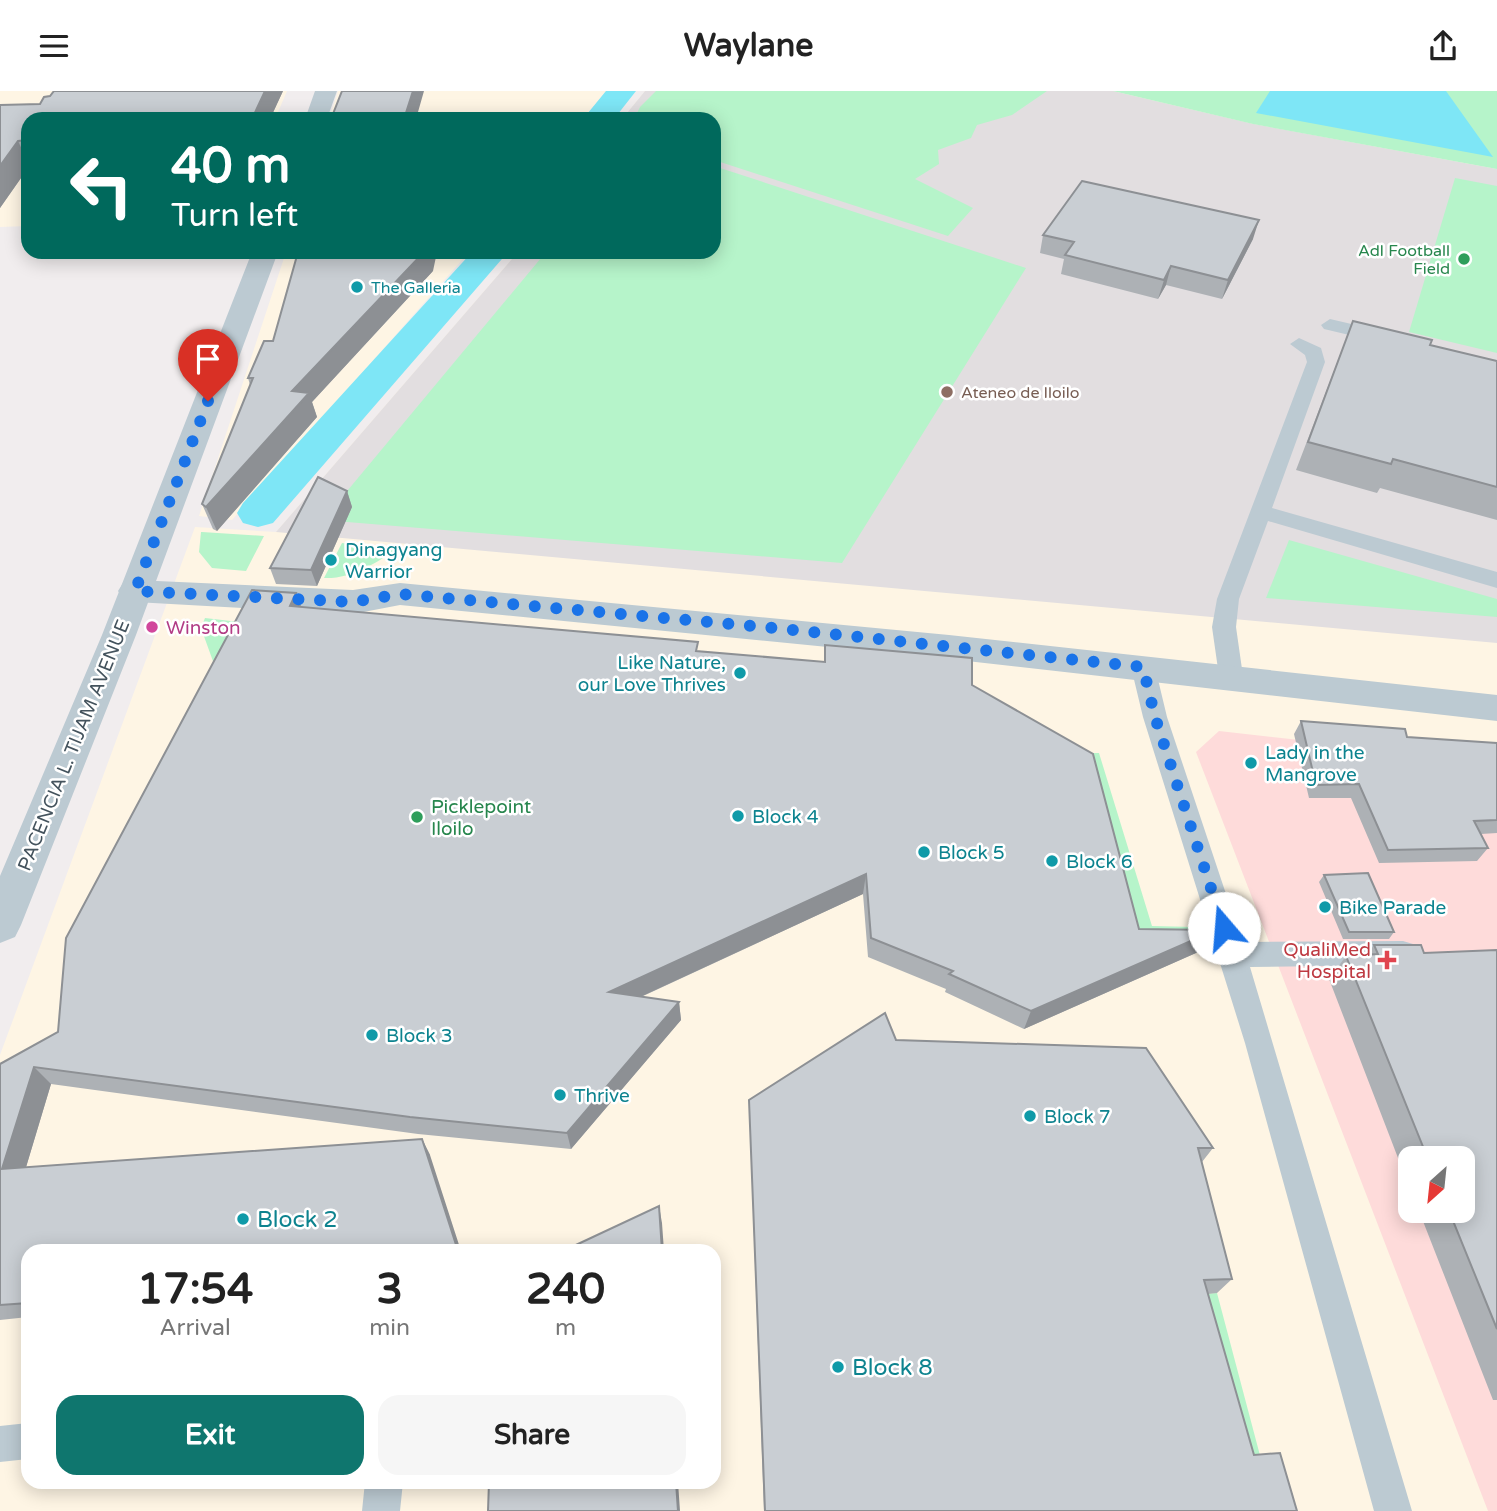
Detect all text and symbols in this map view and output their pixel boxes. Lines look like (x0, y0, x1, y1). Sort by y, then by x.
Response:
icon: menu (35, 27, 73, 65)
text: Waylane (684, 27, 813, 65)
icon: share (1424, 27, 1462, 65)
text: 40 m (171, 137, 290, 196)
icon: left (56, 140, 147, 231)
text: Turn left (171, 197, 298, 235)
place label: AdI Football Field (1358, 241, 1450, 279)
marker: AdI Football Field (1456, 251, 1472, 267)
place label: The Galleria (371, 278, 461, 298)
marker: The Galleria (349, 279, 365, 295)
pin (178, 329, 238, 401)
icon: arrive (189, 340, 227, 378)
place label: Ateneo de Iloilo (961, 383, 1079, 403)
marker: Ateneo de Iloilo (939, 384, 955, 400)
place label: Dinagyang Warrior (345, 539, 442, 583)
marker: Dinagyang Warrior (323, 552, 339, 568)
street label: PACENCIA L. TIJAM AVENUE (13, 617, 134, 874)
place label: Winston (166, 617, 241, 639)
marker: Winston (144, 619, 160, 635)
place label: Like Nature, our Love Thrives (578, 652, 726, 696)
marker: Like Nature, our Love Thrives (732, 665, 748, 681)
place label: Lady in the Mangrove (1265, 742, 1365, 786)
marker: Lady in the Mangrove (1243, 755, 1259, 771)
place label: Picklepoint Iloilo (431, 796, 531, 840)
place label: Block 4 (752, 806, 819, 828)
marker: Block 4 (730, 808, 746, 824)
marker: Picklepoint Iloilo (409, 809, 425, 825)
place label: Block 5 (938, 842, 1005, 864)
marker: Block 5 (916, 844, 932, 860)
place label: Block 6 (1066, 851, 1133, 873)
marker: Block 6 (1044, 853, 1060, 869)
position arrow (1187, 891, 1261, 965)
place label: Bike Parade (1339, 897, 1446, 919)
marker: Bike Parade (1317, 899, 1333, 915)
place label: QualiMed Hospital (1283, 939, 1371, 983)
marker: QualiMed Hospital (1377, 950, 1397, 970)
place label: Block 3 (386, 1025, 453, 1047)
marker: Block 3 (364, 1027, 380, 1043)
place label: Thrive (574, 1085, 630, 1107)
marker: Thrive (552, 1087, 568, 1103)
place label: Block 7 (1044, 1106, 1111, 1128)
marker: Block 7 (1022, 1108, 1038, 1124)
north arrow (1398, 1146, 1475, 1223)
map controls (1398, 1146, 1475, 1223)
place label: Block 2 (257, 1206, 338, 1234)
marker: Block 2 (235, 1211, 251, 1227)
text: 17:54 (137, 1264, 253, 1315)
text: 3 (376, 1264, 403, 1315)
text: 240 (526, 1264, 605, 1315)
text: Arrival (160, 1314, 231, 1342)
text: min (369, 1314, 410, 1342)
text: m (555, 1314, 576, 1342)
place label: Block 8 (852, 1354, 933, 1382)
marker: Block 8 (830, 1359, 846, 1375)
button: Exit (56, 1395, 364, 1475)
button: Share (378, 1395, 686, 1475)

